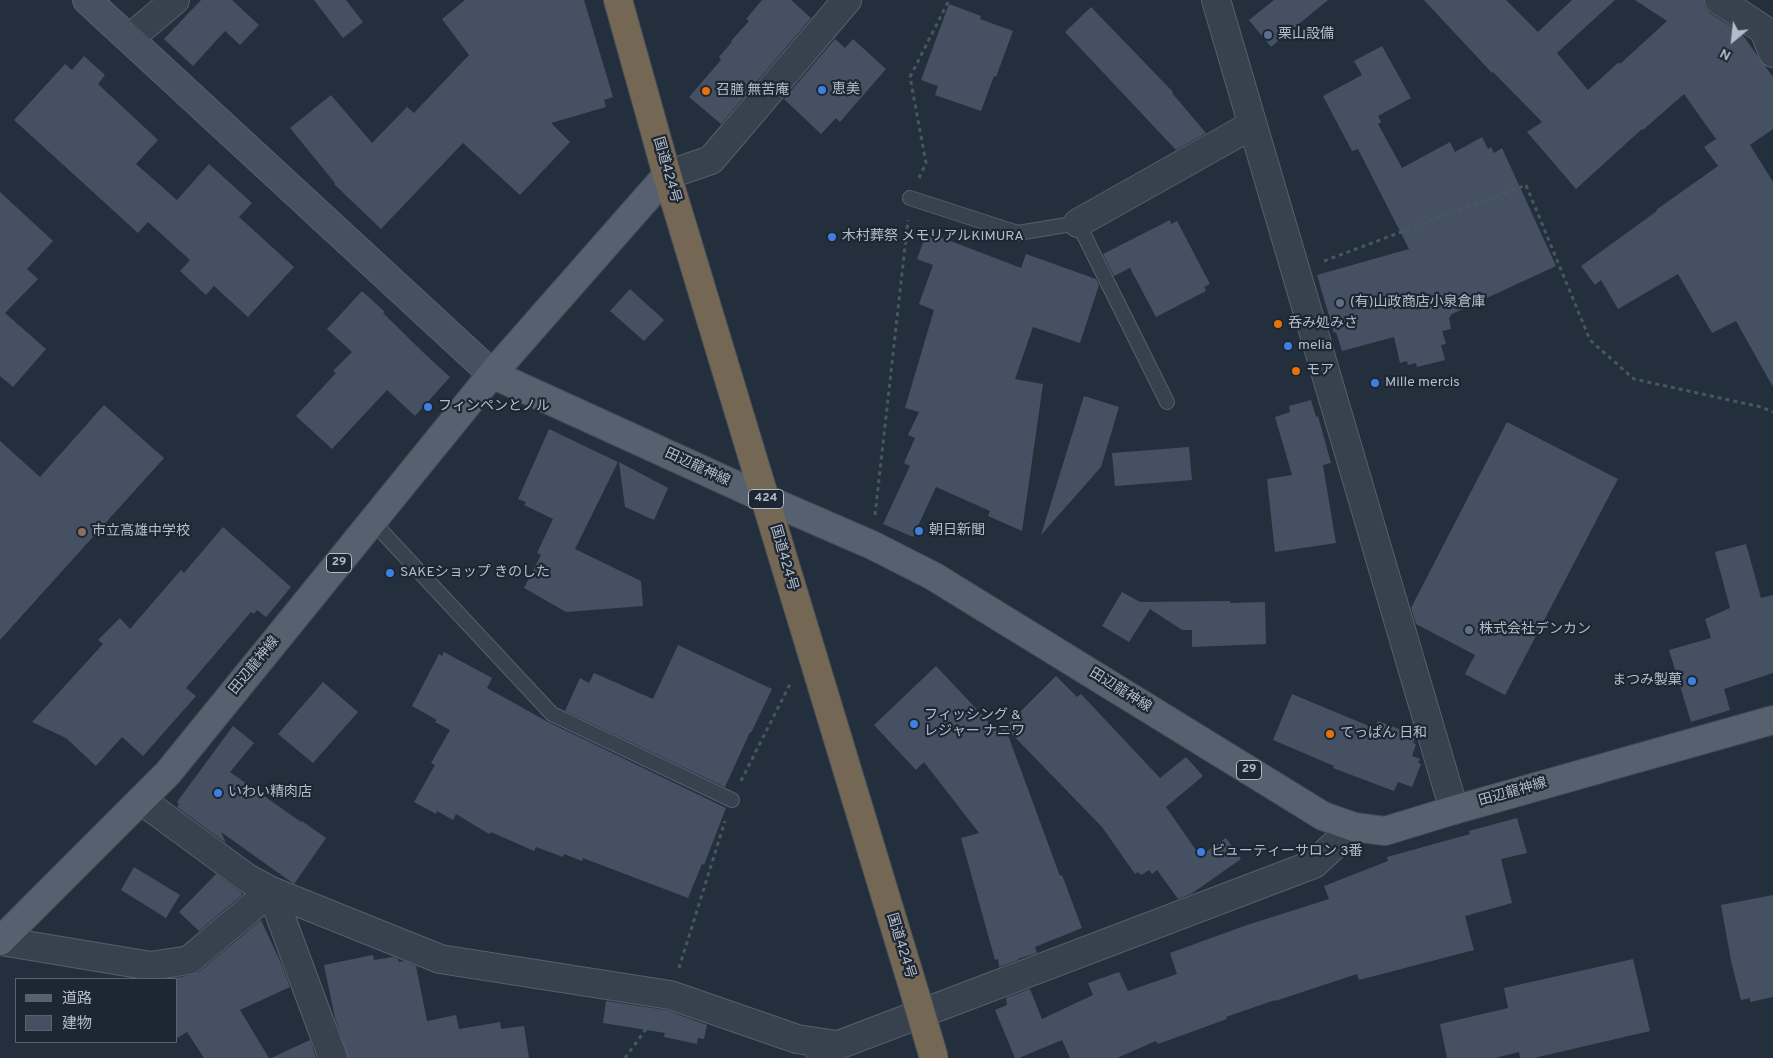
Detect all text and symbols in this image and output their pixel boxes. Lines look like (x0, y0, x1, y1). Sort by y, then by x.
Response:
north arrow (1708, 15, 1758, 65)
place label: 栗山設備 (1278, 27, 1334, 43)
marker: 栗山設備 (1262, 29, 1274, 41)
text: N (1717, 44, 1734, 64)
place label: 恵美 (832, 82, 860, 98)
place label: 召膳 無苦庵 (716, 83, 789, 99)
marker: 恵美 (816, 84, 828, 96)
marker: 召膳 無苦庵 (700, 85, 712, 97)
street label: 国道424号 (649, 135, 683, 205)
place label: 木村葬祭 メモリアルKIMURA (842, 229, 1024, 245)
marker: 木村葬祭 メモリアルKIMURA (826, 231, 838, 243)
place label: (有)山政商店小泉倉庫 (1350, 295, 1486, 311)
marker: (有)山政商店小泉倉庫 (1334, 297, 1346, 309)
place label: 呑み処みさ (1288, 316, 1358, 332)
marker: 呑み処みさ (1272, 318, 1284, 330)
place label: melia (1298, 338, 1332, 354)
marker: melia (1282, 340, 1294, 352)
place label: モア (1306, 363, 1334, 379)
marker: モア (1290, 365, 1302, 377)
place label: Mille mercis (1385, 375, 1460, 391)
marker: Mille mercis (1369, 377, 1381, 389)
place label: フィンペンとノル (438, 399, 550, 415)
marker: フィンペンとノル (422, 401, 434, 413)
street label: 田辺龍神線 (662, 446, 732, 490)
road number: 424 (748, 489, 784, 508)
street label: 国道424号 (766, 523, 800, 593)
place label: 朝日新聞 (929, 523, 985, 539)
place label: 市立高雄中学校 (92, 524, 190, 540)
marker: 朝日新聞 (913, 525, 925, 537)
marker: 市立高雄中学校 (76, 526, 88, 538)
road number: 29 (326, 554, 352, 572)
place label: SAKEショップ きのした (400, 565, 550, 581)
marker: SAKEショップ きのした (384, 567, 396, 579)
place label: 株式会社デンカン (1479, 622, 1591, 638)
marker: 株式会社デンカン (1463, 624, 1475, 636)
street label: 田辺龍神線 (226, 634, 284, 698)
street label: 田辺龍神線 (1086, 665, 1154, 717)
place label: まつみ製菓 (1612, 673, 1682, 689)
marker: まつみ製菓 (1686, 675, 1698, 687)
place label: フィッシング & レジャー ナニワ (924, 708, 1025, 740)
marker: フィッシング & レジャー ナニワ (908, 718, 920, 730)
place label: てっぱん 日和 (1340, 726, 1427, 742)
marker: てっぱん 日和 (1324, 728, 1336, 740)
road number: 29 (1236, 760, 1262, 780)
street label: 田辺龍神線 (1477, 775, 1549, 811)
place label: いわい精肉店 (228, 785, 312, 801)
marker: いわい精肉店 (212, 787, 224, 799)
place label: ビューティーサロン 3番 (1211, 844, 1363, 860)
marker: ビューティーサロン 3番 (1195, 846, 1207, 858)
street label: 国道424号 (882, 911, 918, 981)
legend (15, 978, 178, 1043)
text: 道路 (62, 990, 92, 1009)
text: 建物 (62, 1015, 92, 1034)

